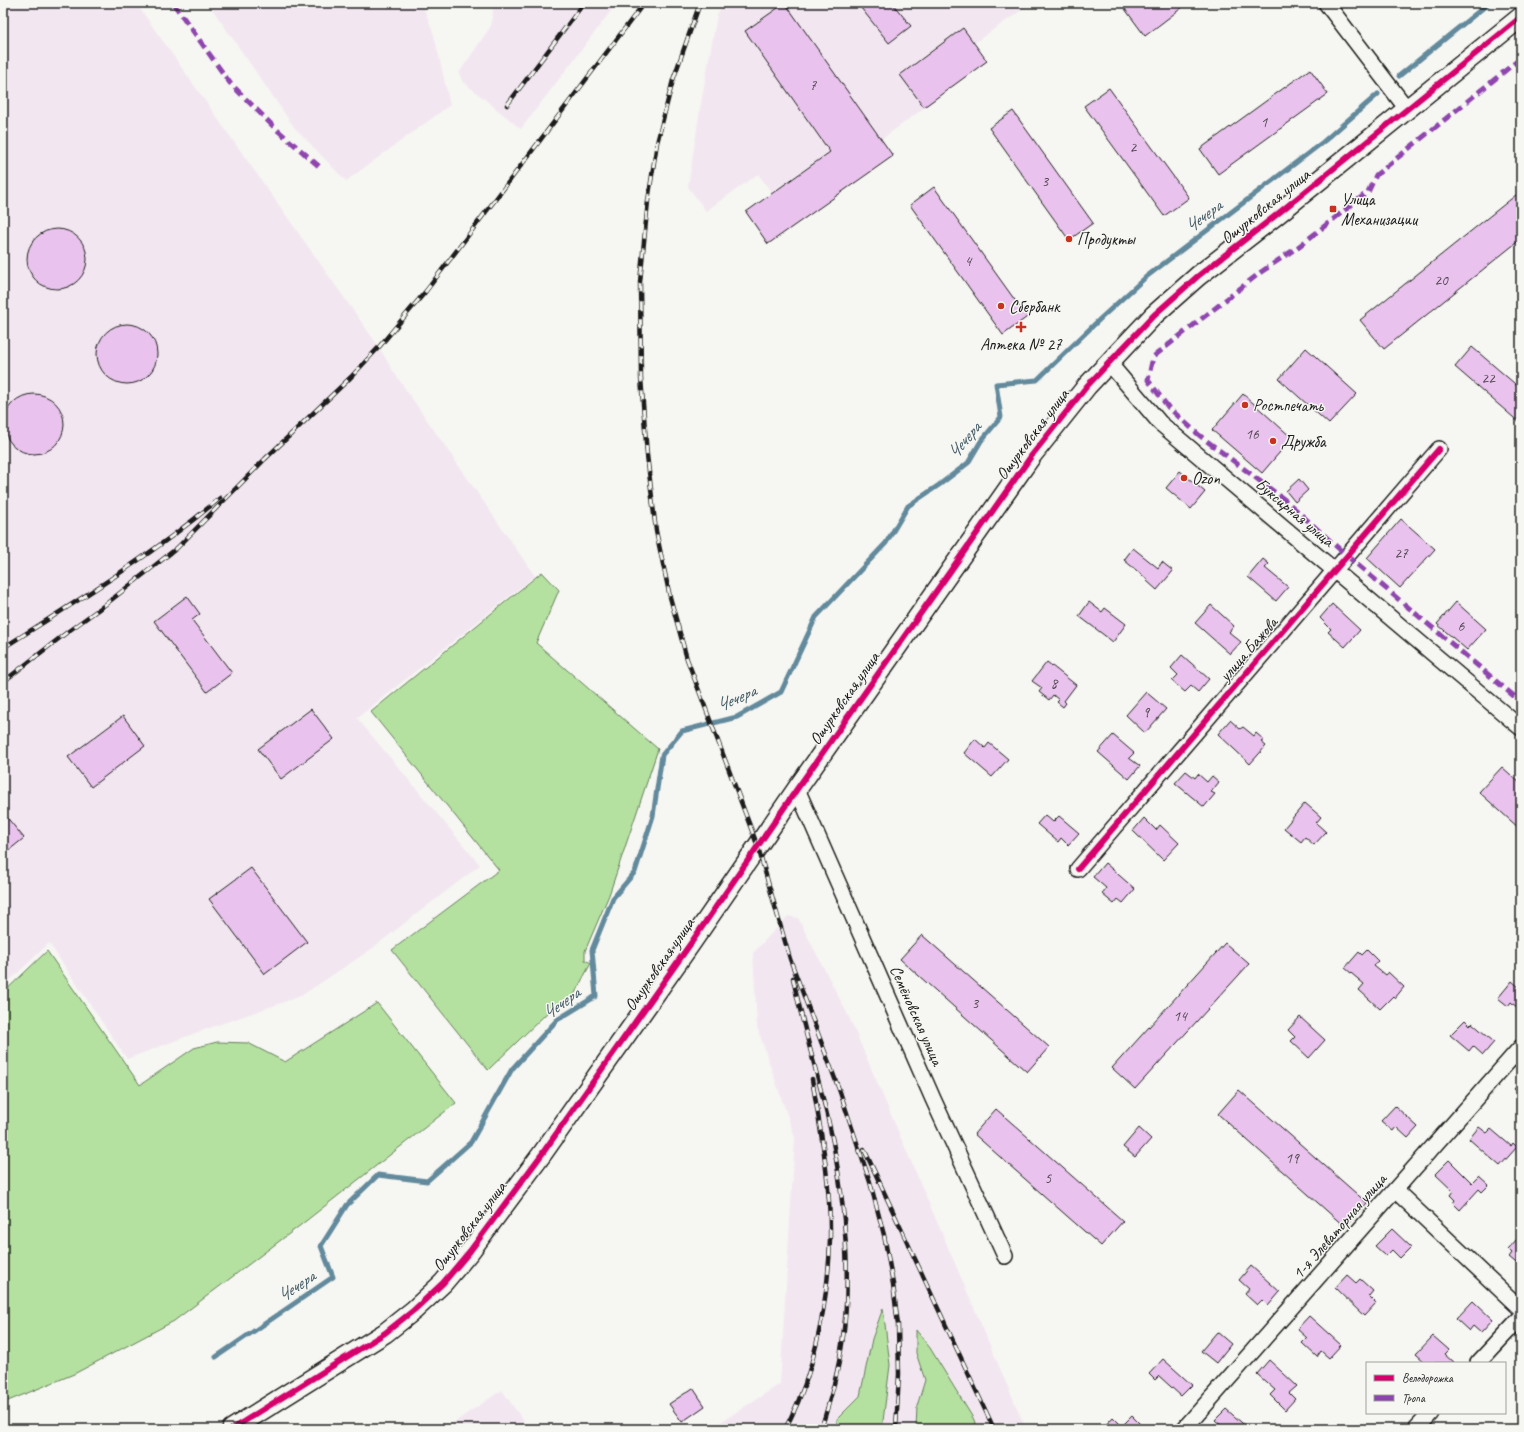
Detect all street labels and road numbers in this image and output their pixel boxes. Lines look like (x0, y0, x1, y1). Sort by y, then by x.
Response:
street label: Ошурковская улица (1216, 163, 1315, 249)
street label: Ошурковская улица (991, 383, 1074, 484)
street label: Буксирная улица (1251, 473, 1339, 552)
street label: улица Бажова (1214, 611, 1283, 687)
street label: Ошурковская улица (805, 646, 885, 749)
street label: Ошурковская улица (620, 912, 700, 1015)
street label: Семёновская улица (885, 962, 949, 1070)
street label: 1-я Элеваторная улица (1288, 1168, 1392, 1284)
street label: Ошурковская улица (428, 1176, 512, 1276)

